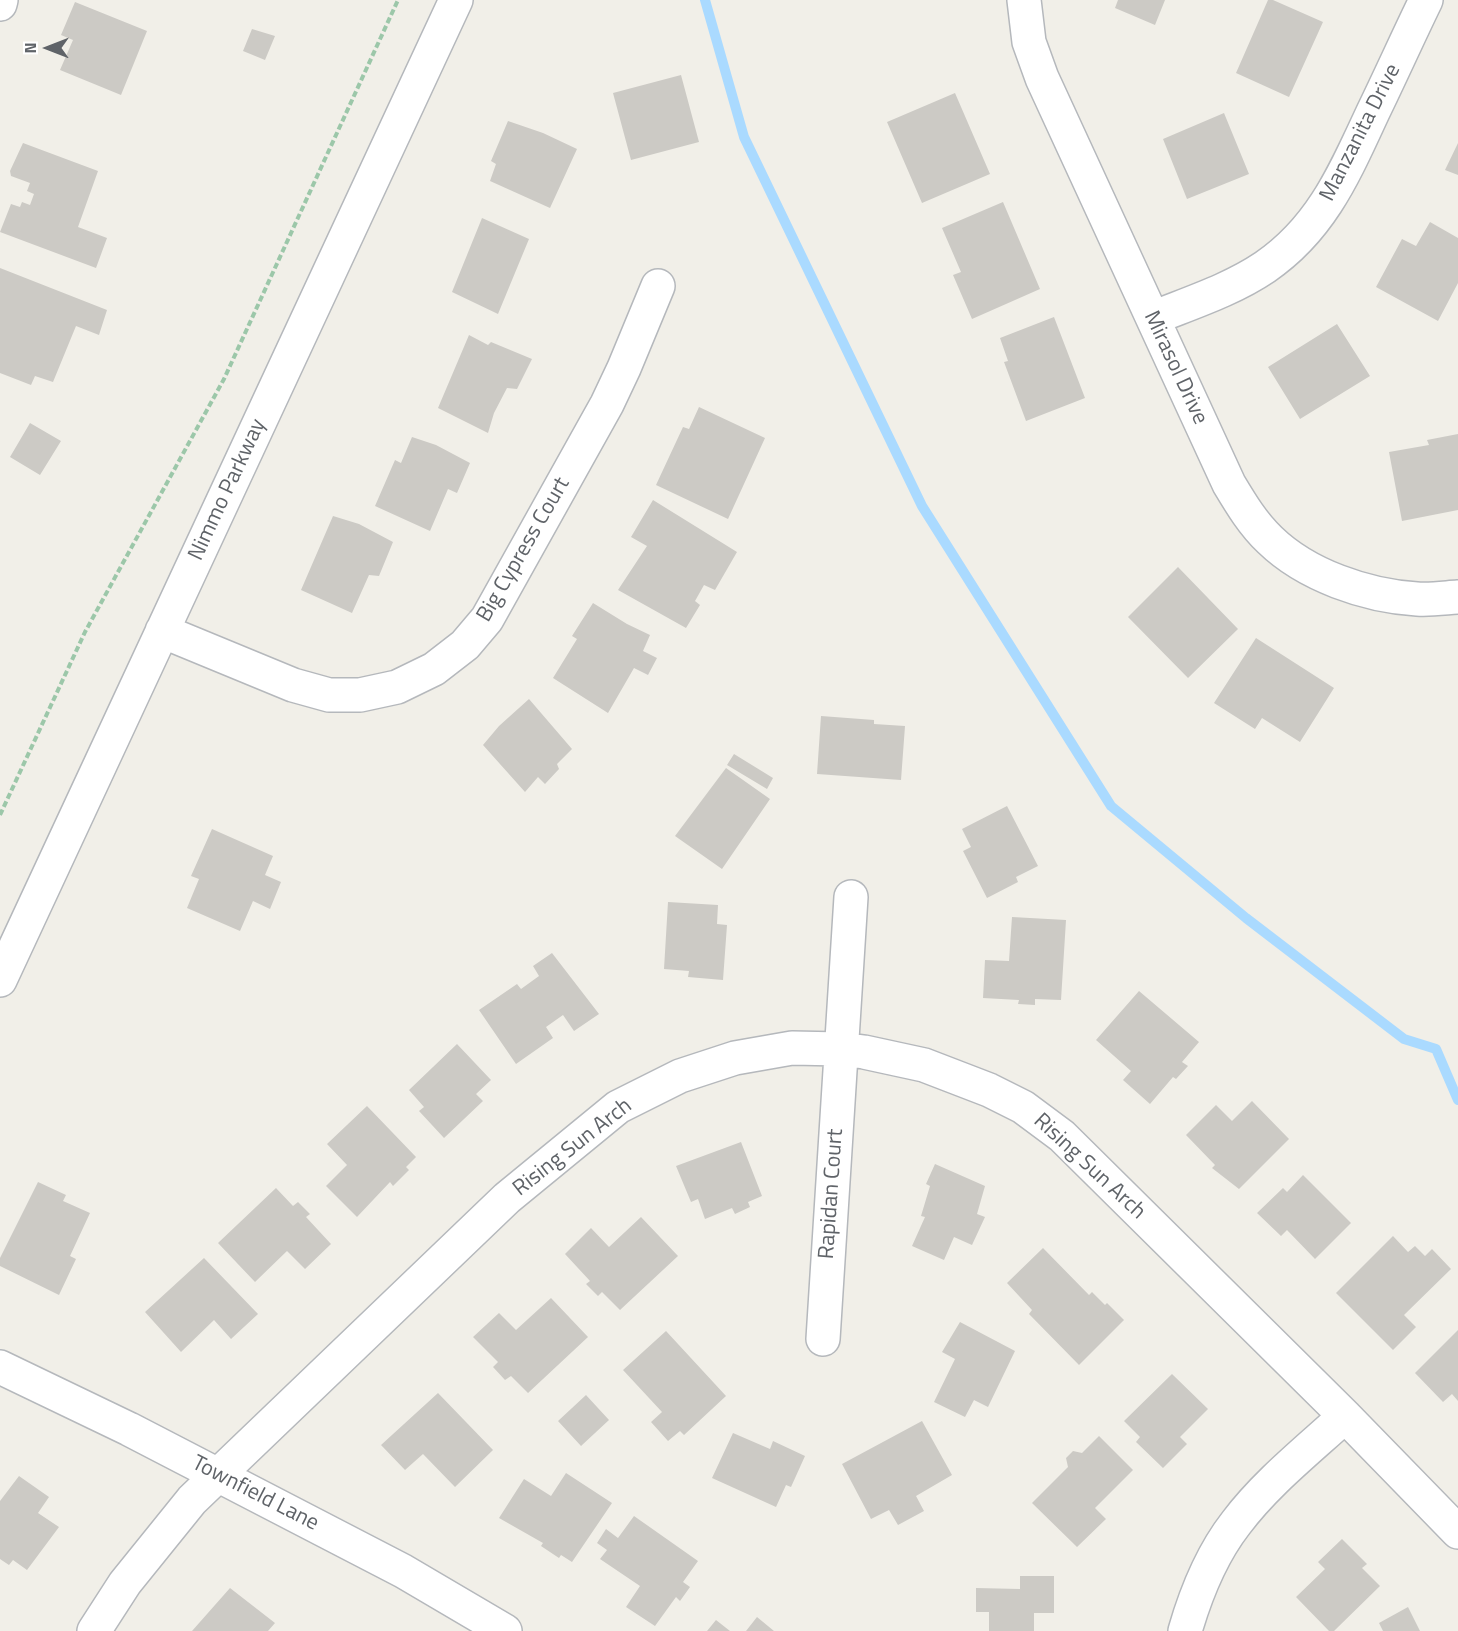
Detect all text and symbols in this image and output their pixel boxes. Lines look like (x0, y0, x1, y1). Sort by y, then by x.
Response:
north arrow (18, 18, 78, 78)
text: N (18, 42, 42, 54)
street label: Manzanita Drive (1315, 60, 1407, 206)
street label: Mirasol Drive (1137, 307, 1213, 429)
street label: Nimmo Parkway (184, 415, 272, 565)
street label: Big Cypress Court (472, 473, 576, 627)
street label: Rising Sun Arch (508, 1093, 638, 1203)
street label: Rising Sun Arch (1028, 1108, 1150, 1226)
street label: Rapidan Court (814, 1128, 850, 1260)
street label: Townfield Lane (187, 1451, 323, 1537)

